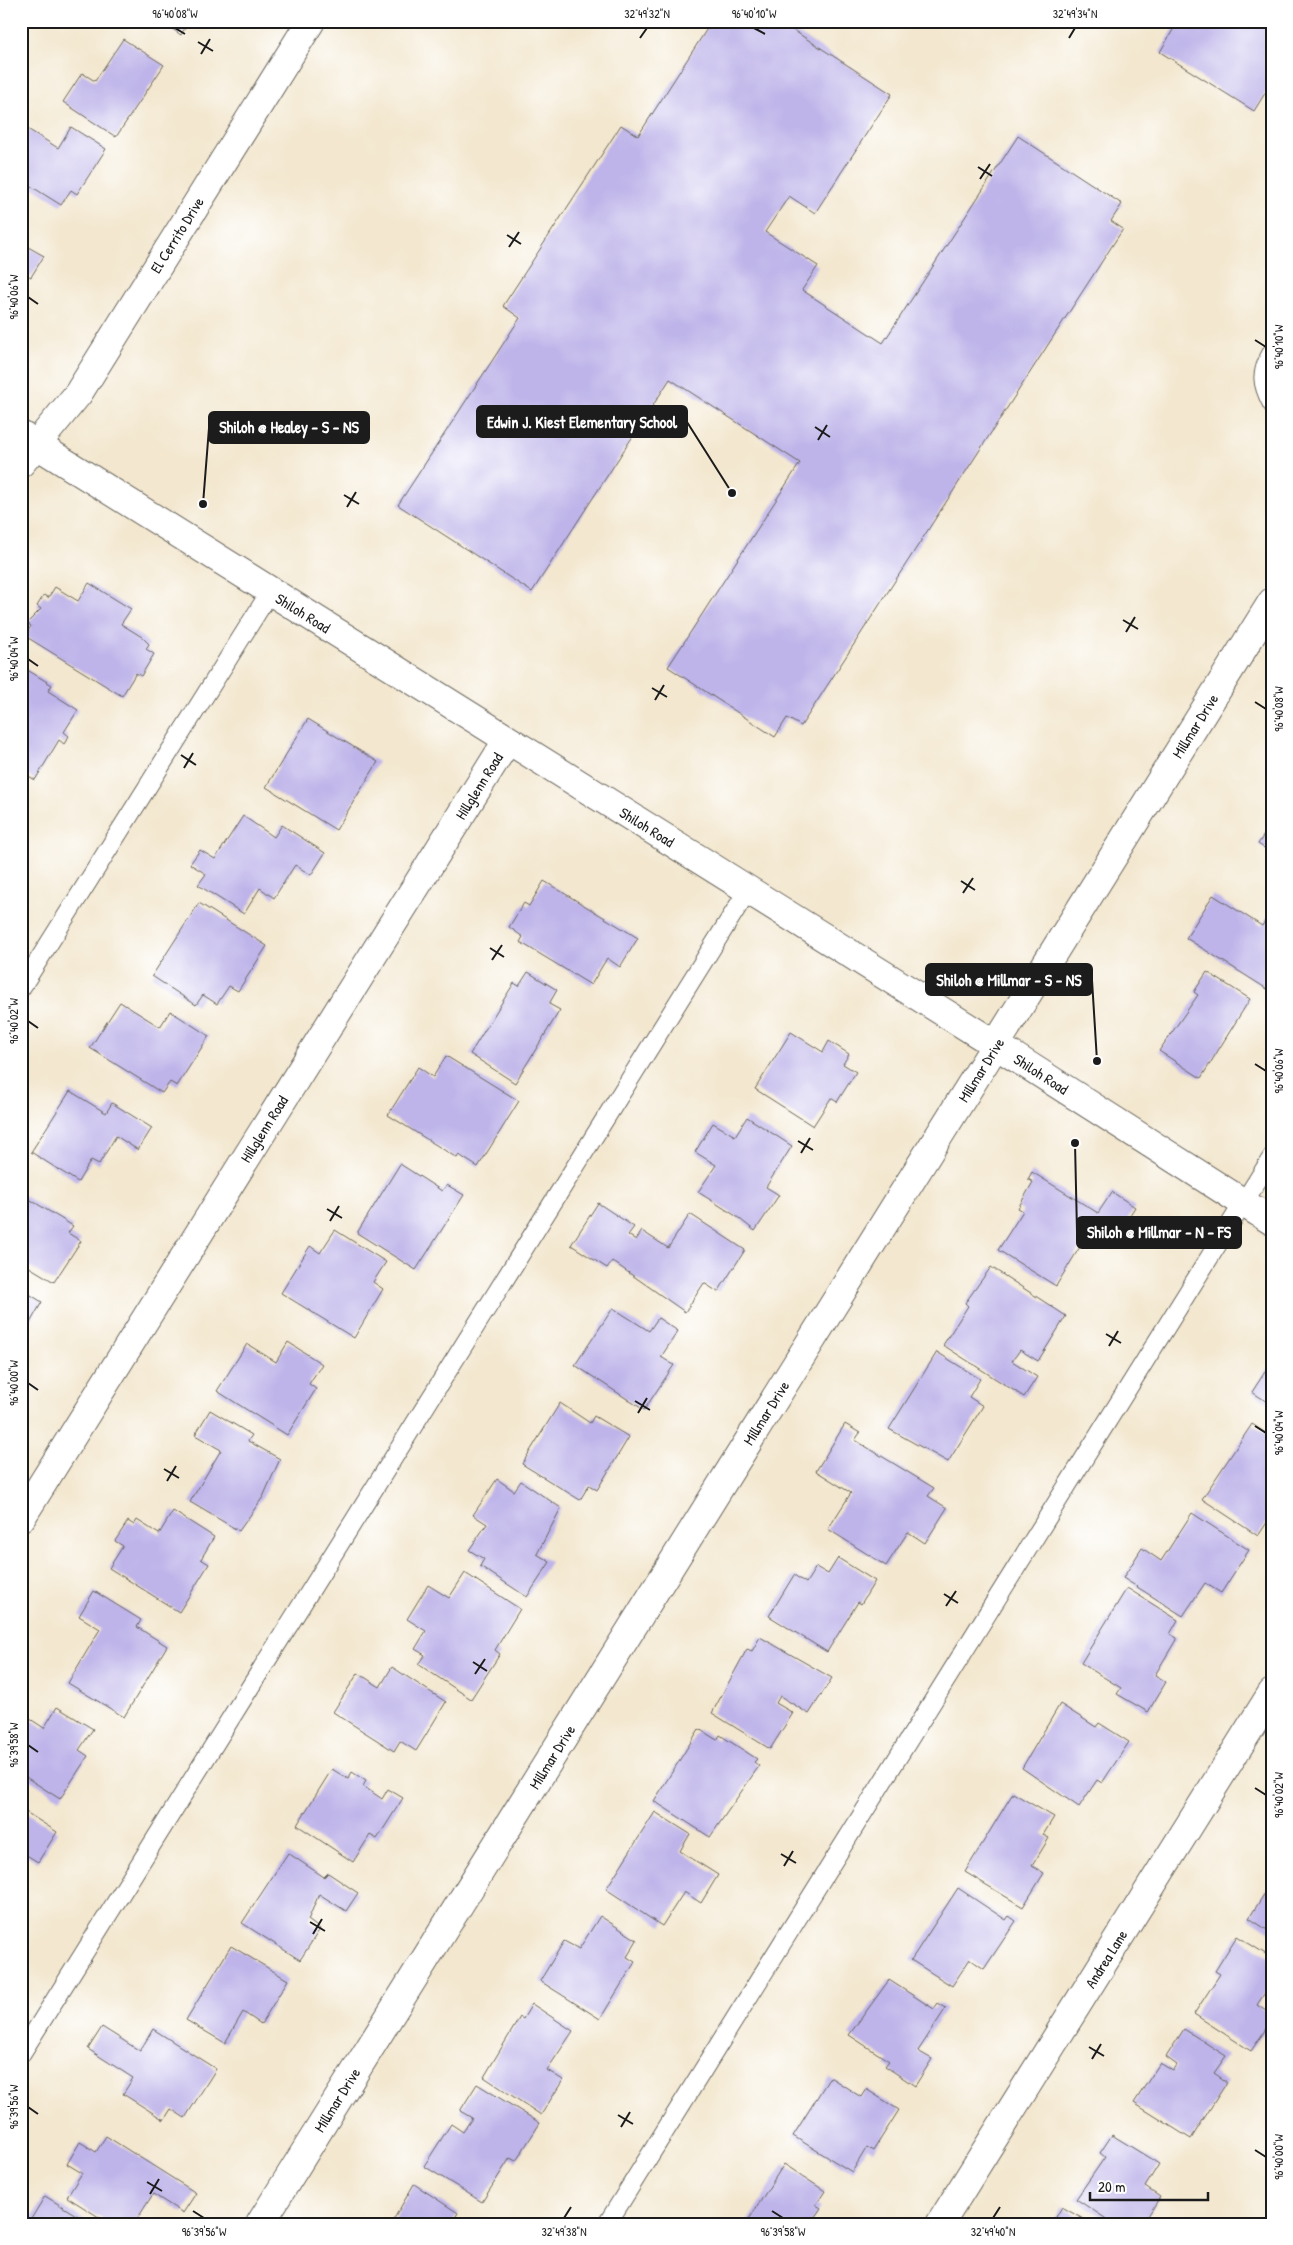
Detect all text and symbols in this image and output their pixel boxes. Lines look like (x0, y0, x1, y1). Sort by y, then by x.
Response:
text: 96°40'08"W (152, 5, 198, 22)
text: 32°49'32"N (624, 5, 670, 22)
text: 96°40'10"W (732, 5, 777, 22)
text: 32°49'34"N (1053, 5, 1097, 22)
street label: El Cerrito Drive (145, 193, 209, 277)
text: 96°40'06"W (5, 274, 22, 320)
text: 96°40'10"W (1270, 324, 1287, 369)
callout: Edwin J. Kiest Elementary School (477, 406, 687, 437)
text: Edwin J. Kiest Elementary School (487, 411, 678, 434)
callout: Shiloh @ Healey - S - NS (209, 412, 369, 443)
text: Shiloh @ Healey - S - NS (219, 416, 359, 439)
street label: Shiloh Road (272, 588, 335, 638)
text: 96°40'04"W (5, 636, 22, 681)
text: 96°40'08"W (1270, 686, 1287, 732)
street label: Millmar Drive (1167, 690, 1223, 762)
street label: Hillglenn Road (450, 748, 508, 823)
street label: Shiloh Road (616, 802, 679, 852)
callout: Shiloh @ Millmar - S - NS (926, 964, 1092, 995)
text: Shiloh @ Millmar - S - NS (936, 969, 1082, 991)
text: 96°40'02"W (5, 997, 22, 1044)
street label: Millmar Drive (953, 1034, 1009, 1106)
text: 96°40'06"W (1270, 1048, 1287, 1094)
street label: Shiloh Road (1010, 1049, 1072, 1099)
street label: Hillglenn Road (235, 1091, 293, 1166)
callout: Shiloh @ Millmar - N - FS (1077, 1217, 1241, 1248)
text: Shiloh @ Millmar - N - FS (1087, 1221, 1232, 1243)
text: 96°40'00"W (5, 1360, 22, 1406)
street label: Millmar Drive (738, 1377, 794, 1449)
text: 96°40'04"W (1270, 1410, 1287, 1455)
street label: Millmar Drive (524, 1721, 580, 1793)
text: 96°39'58"W (5, 1722, 22, 1768)
text: 96°40'02"W (1270, 1771, 1287, 1818)
street label: Andrea Lane (1080, 1926, 1132, 1992)
street label: Millmar Drive (309, 2064, 365, 2136)
text: 96°39'56"W (5, 2084, 22, 2129)
text: 96°40'00"W (1270, 2134, 1287, 2180)
scale bar (1090, 2170, 1208, 2202)
text: 20 m (1098, 2176, 1125, 2197)
text: 96°39'56"W (182, 2223, 227, 2240)
text: 32°49'38"N (541, 2223, 587, 2240)
text: 96°39'58"W (760, 2223, 806, 2240)
text: 32°49'40"N (971, 2223, 1015, 2240)

